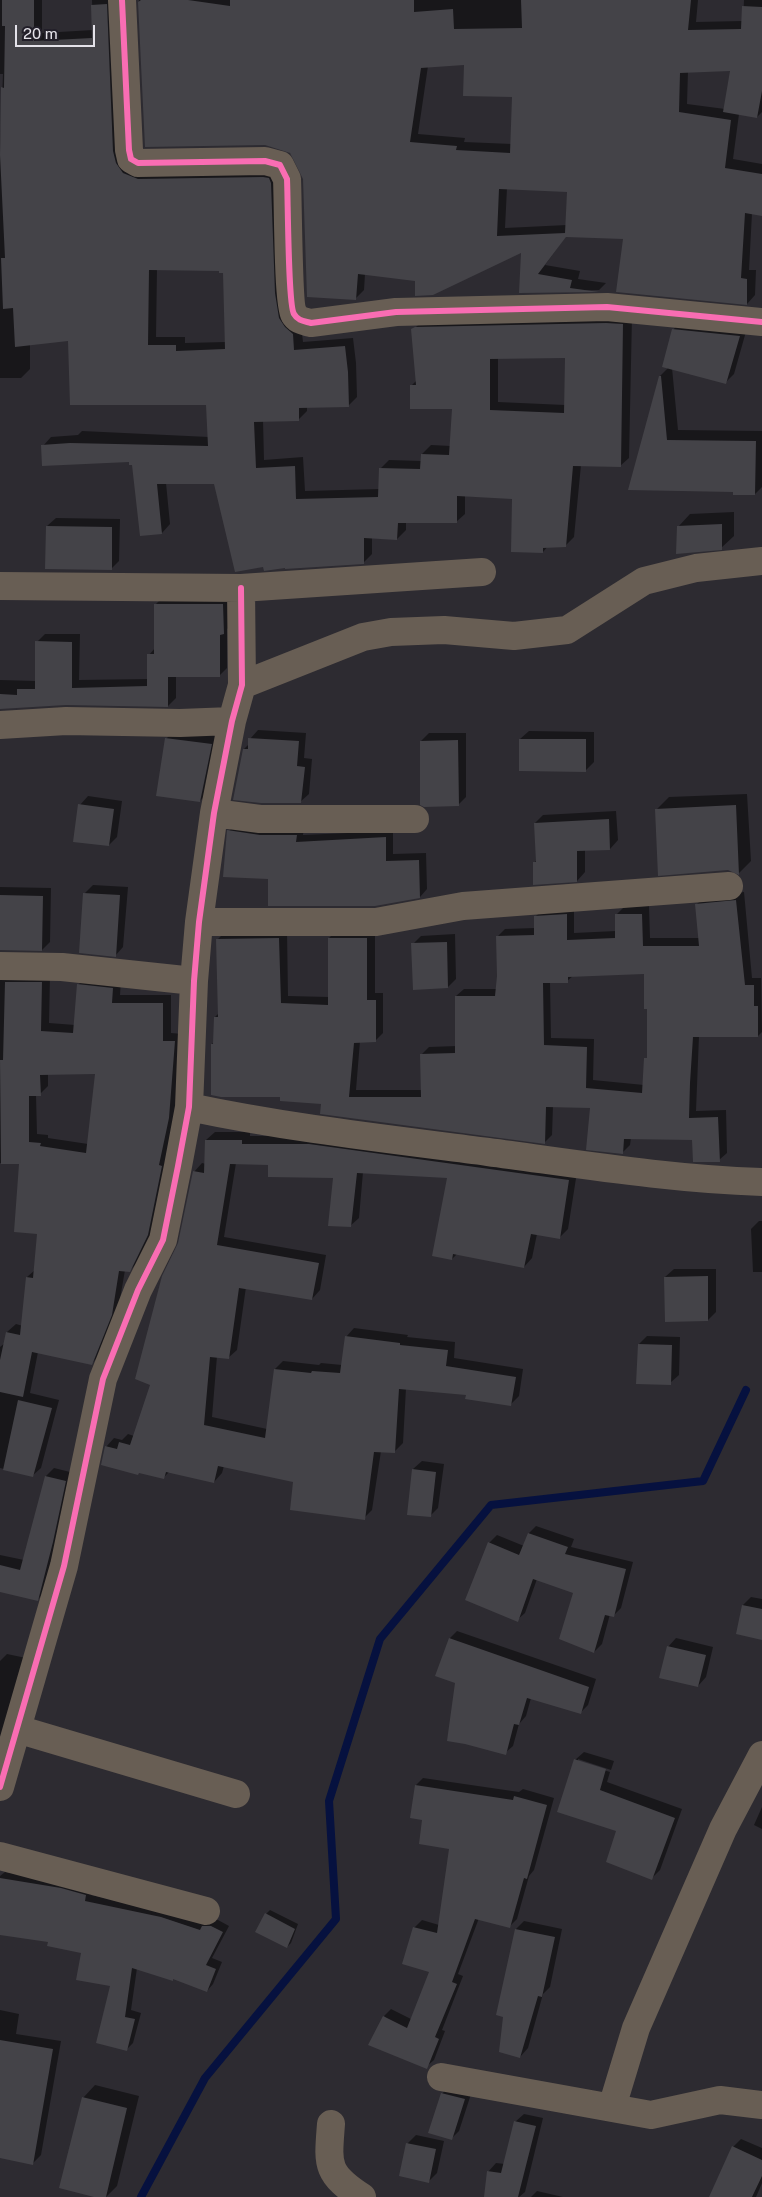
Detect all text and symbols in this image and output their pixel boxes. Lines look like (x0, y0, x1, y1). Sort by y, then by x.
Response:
scale bar (18, 15, 98, 47)
text: 20 m (23, 25, 58, 42)

